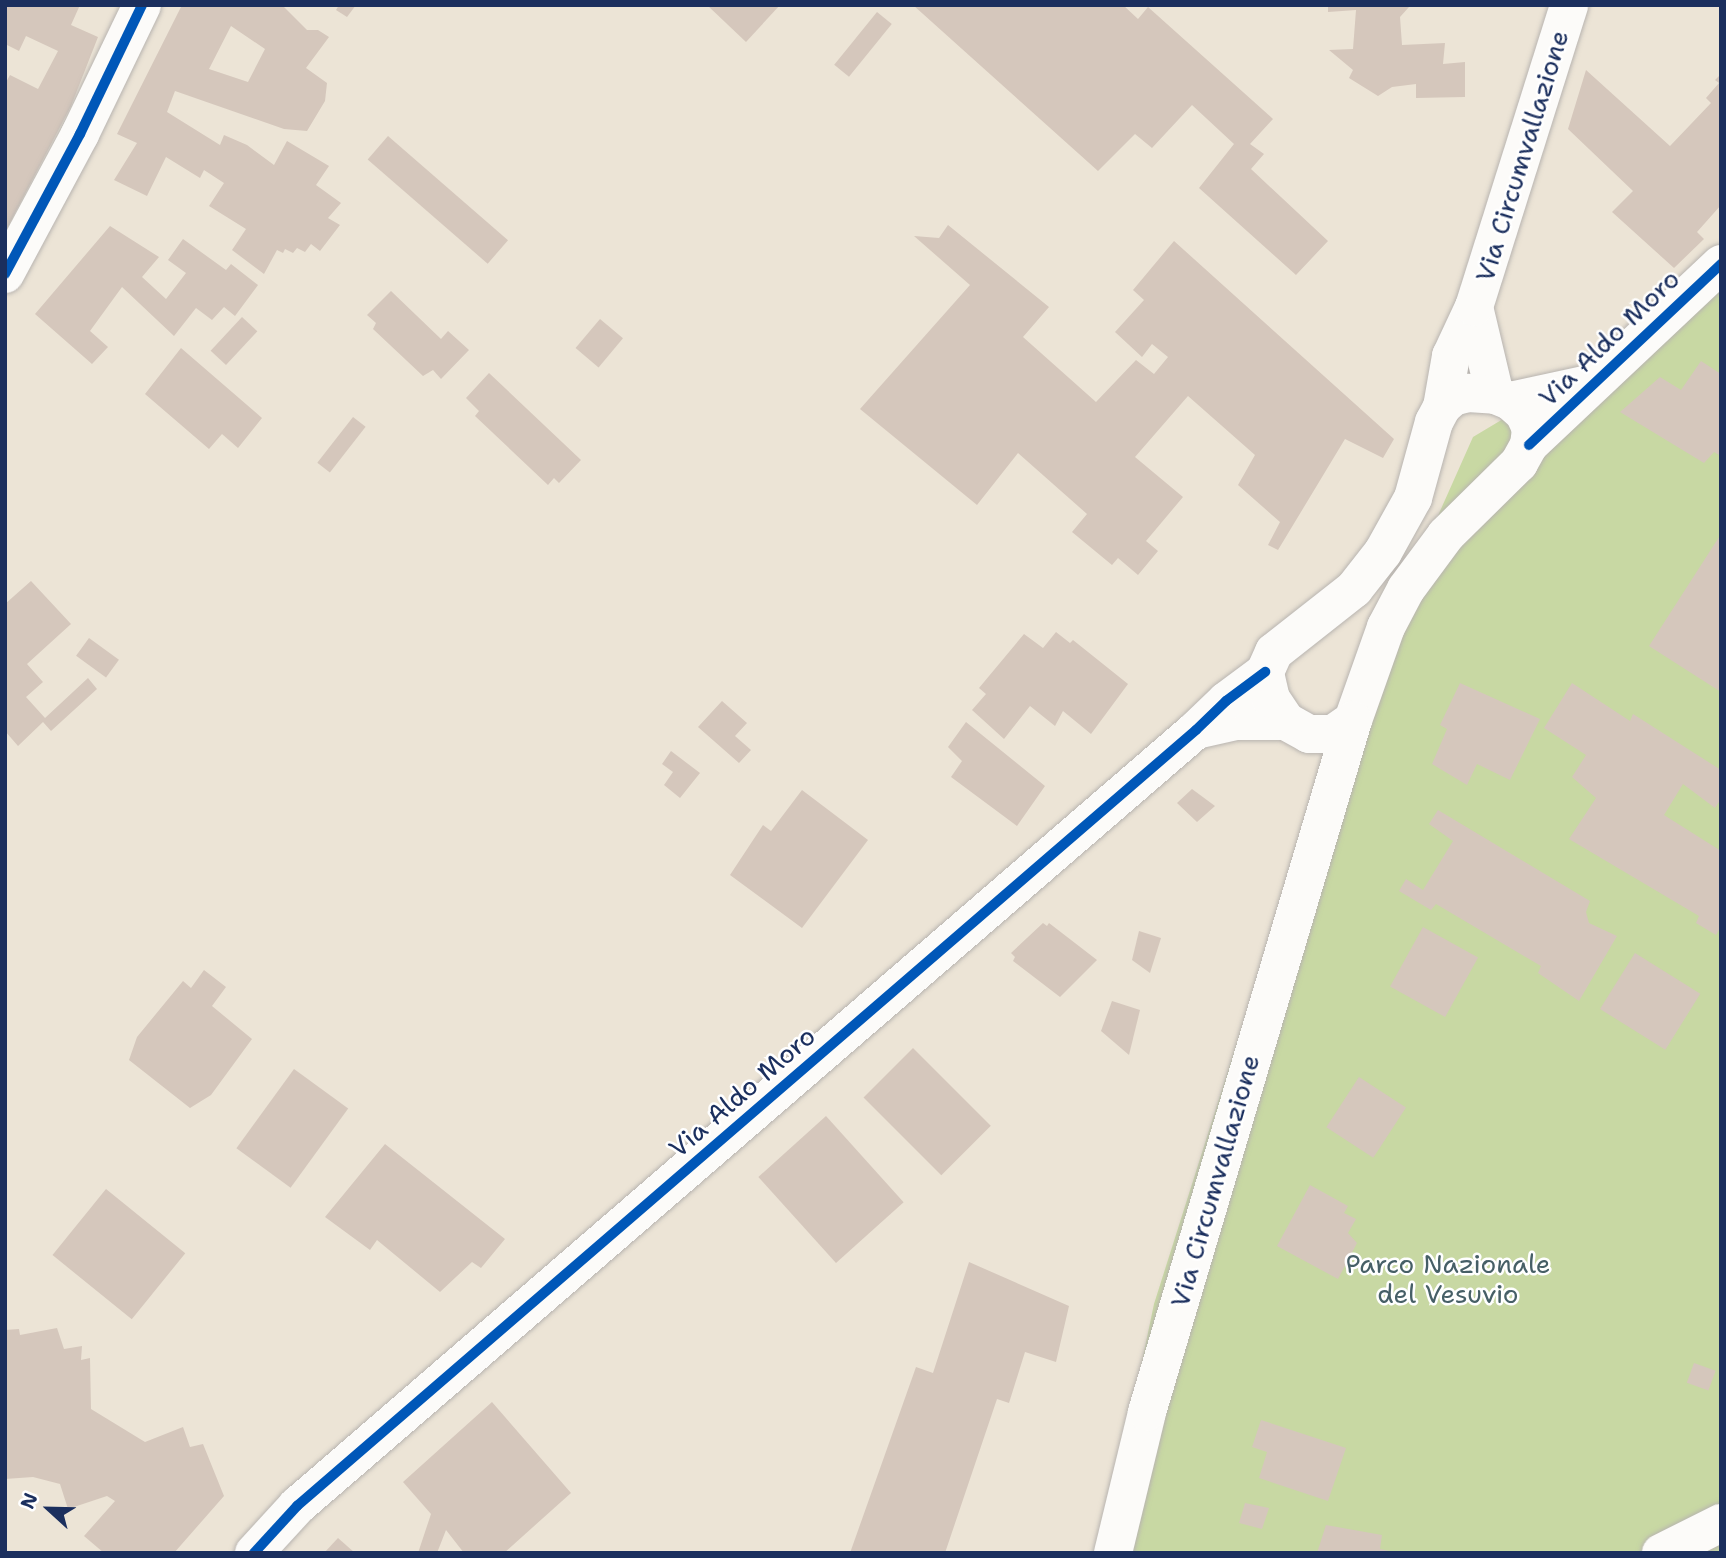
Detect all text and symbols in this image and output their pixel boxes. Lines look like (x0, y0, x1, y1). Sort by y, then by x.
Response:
street label: Via Circumvallazione (1469, 26, 1575, 286)
street label: Via Aldo Moro (1532, 263, 1686, 413)
street label: Via Aldo Moro (663, 1020, 821, 1164)
street label: Via Circumvallazione (1164, 1051, 1266, 1311)
park label: Parco Nazionale del Vesuvio (1346, 1248, 1550, 1310)
north arrow (14, 1474, 84, 1544)
text: N (15, 1489, 43, 1513)

